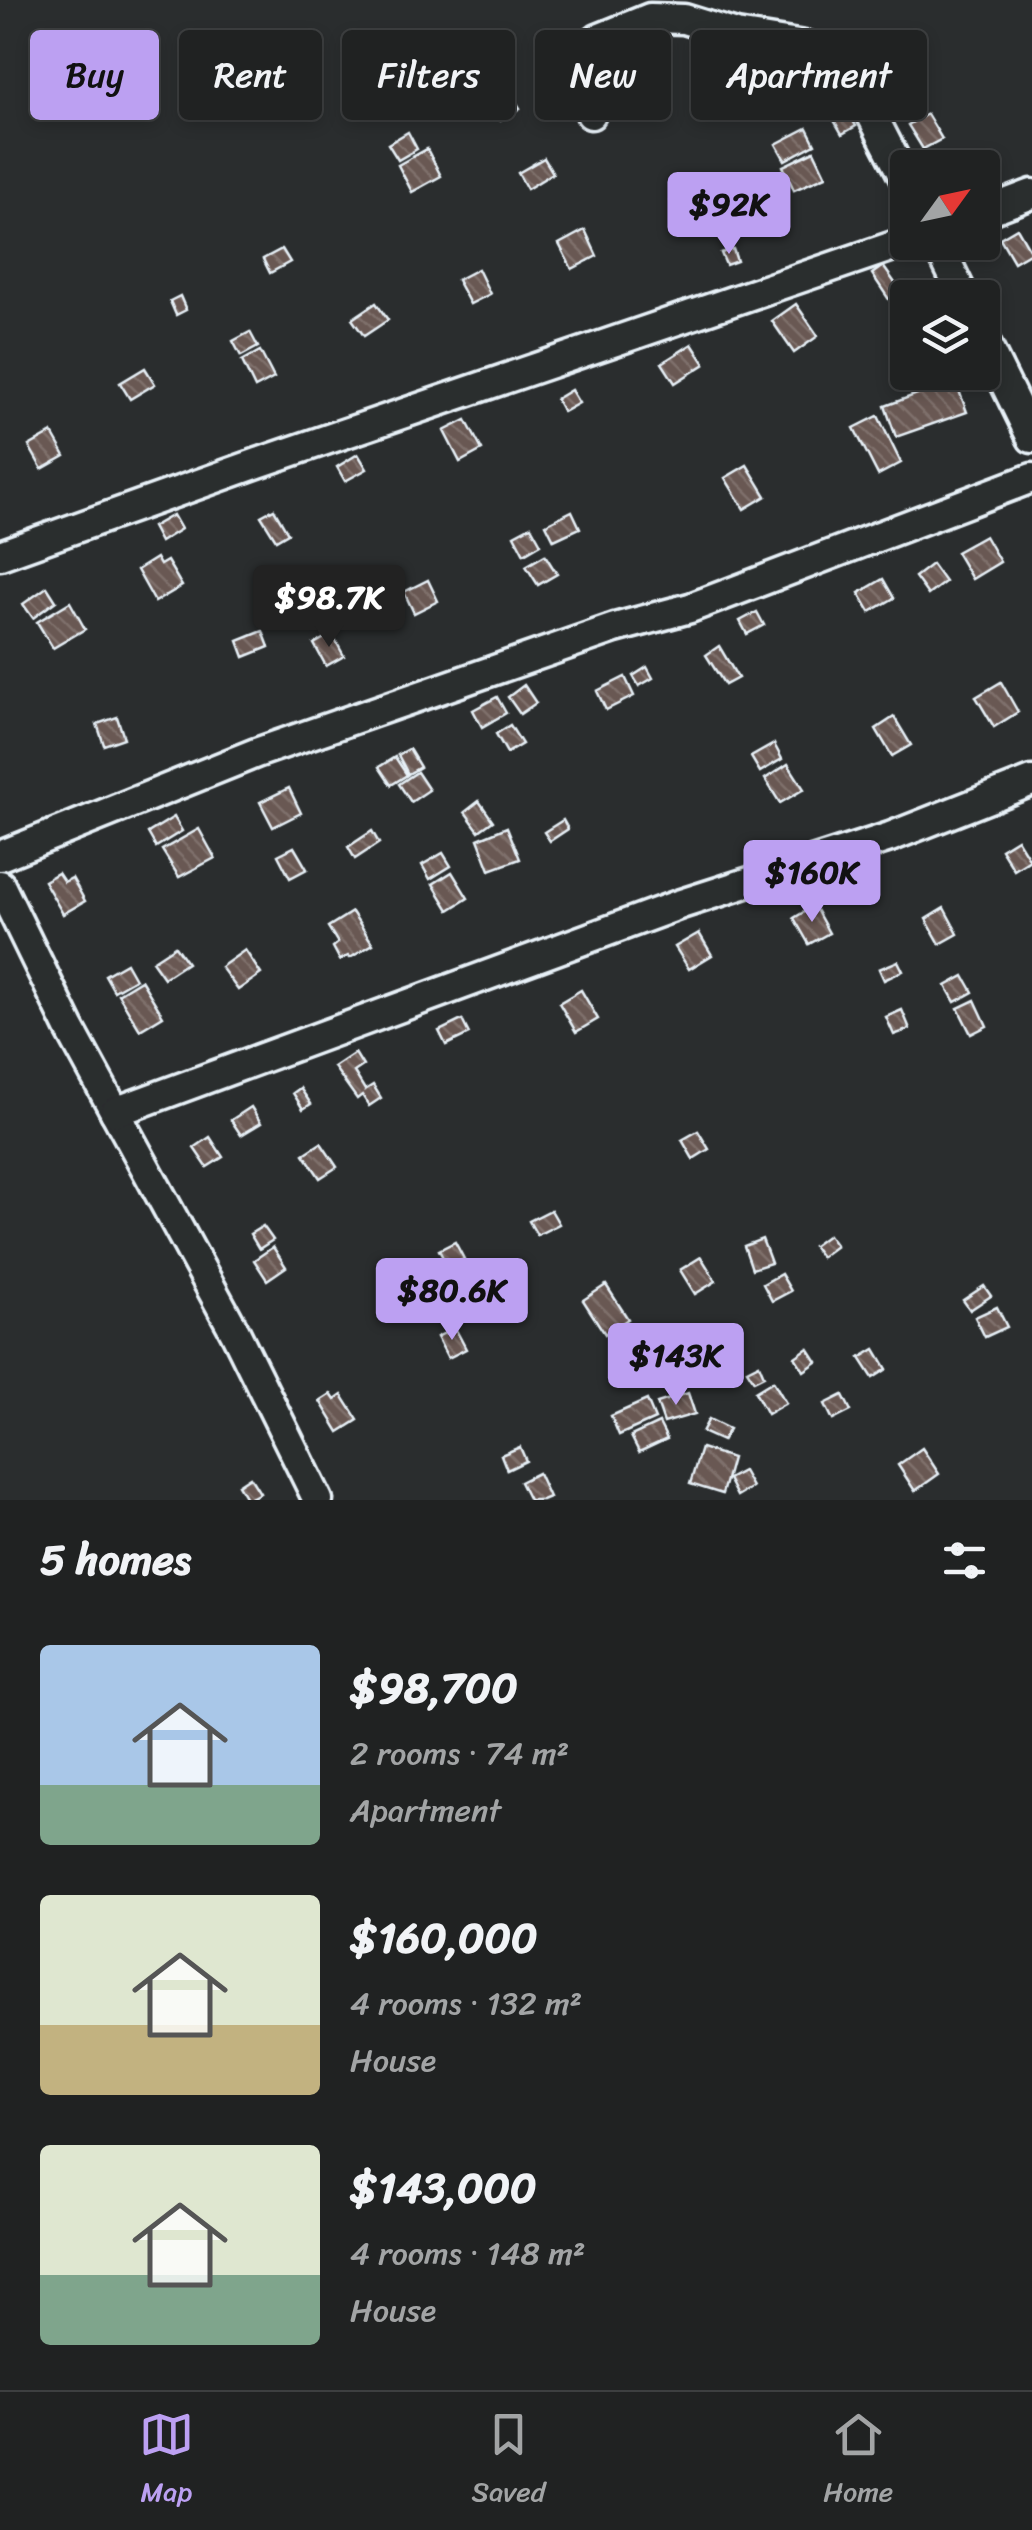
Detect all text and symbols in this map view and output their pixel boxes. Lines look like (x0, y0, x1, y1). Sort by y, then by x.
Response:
chip: Buy (30, 30, 159, 120)
chip: Rent (179, 30, 322, 120)
chip: Filters (342, 30, 515, 120)
chip: New (535, 30, 671, 120)
chip: Apartment (691, 30, 927, 120)
north arrow (890, 150, 1000, 260)
map controls (890, 150, 1000, 390)
pin: $92K (670, 172, 788, 257)
text: $92K (689, 176, 769, 233)
button: layers (890, 280, 1000, 390)
pin: $98.7K (248, 565, 410, 650)
text: $98.7K (275, 569, 383, 626)
pin: $160K (742, 840, 882, 925)
text: $160K (765, 844, 859, 901)
pin: $80.6K (371, 1258, 533, 1343)
text: $80.6K (398, 1262, 506, 1319)
pin: $143K (606, 1323, 746, 1408)
text: $143K (630, 1327, 722, 1384)
text: 5 homes (40, 1523, 191, 1597)
icon: filters (937, 1533, 992, 1588)
text: $98,700 (350, 1651, 518, 1725)
icon: home (120, 1685, 240, 1805)
text: 2 rooms · 74 m² (350, 1725, 569, 1782)
text: Apartment (350, 1782, 501, 1839)
text: $160,000 (350, 1901, 538, 1975)
icon: home (120, 1935, 240, 2055)
text: 4 rooms · 132 m² (350, 1975, 582, 2032)
text: House (350, 2032, 436, 2089)
text: $143,000 (350, 2151, 537, 2225)
icon: home (120, 2185, 240, 2305)
text: 4 rooms · 148 m² (350, 2225, 585, 2282)
text: House (350, 2282, 436, 2339)
tab: Map (139, 2407, 194, 2516)
tab: Saved (472, 2407, 545, 2516)
tab: Home (823, 2407, 893, 2516)

